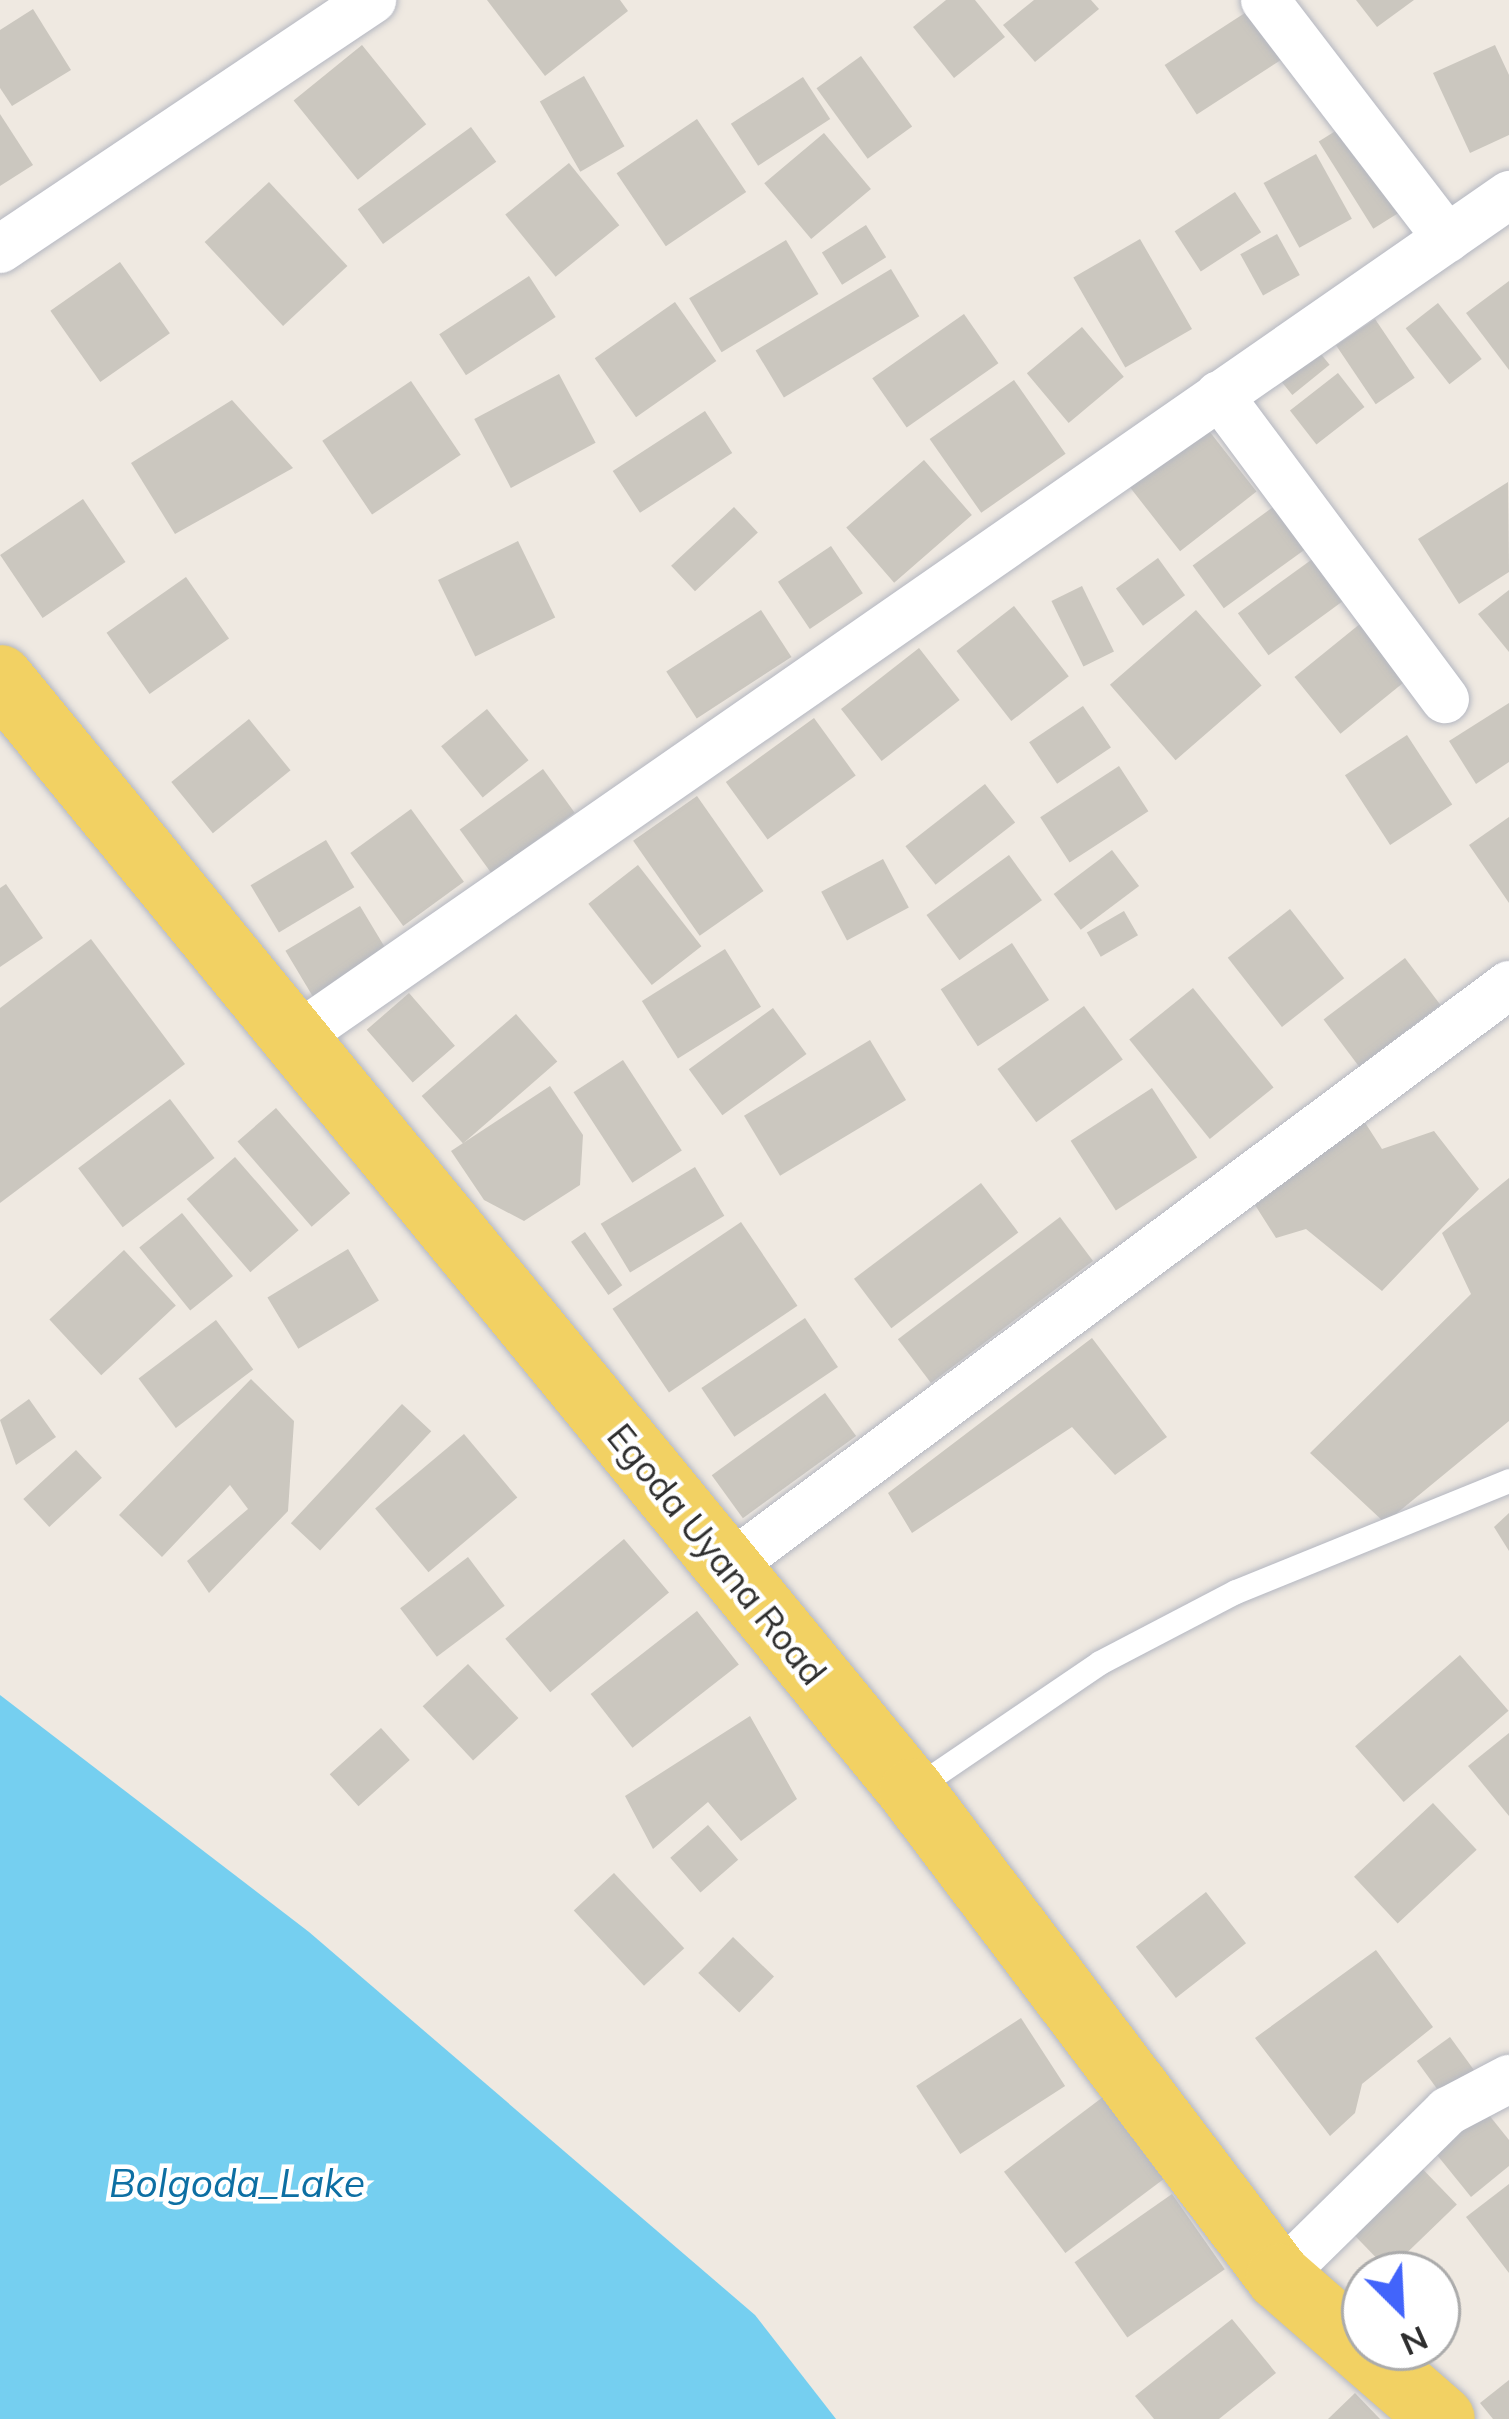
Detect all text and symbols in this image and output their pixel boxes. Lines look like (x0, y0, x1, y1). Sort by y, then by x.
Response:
street label: Egoda Uyana Road (599, 1415, 835, 1693)
water label: Bolgoda_Lake (109, 2160, 365, 2206)
north arrow (1341, 2251, 1461, 2371)
text: N (1395, 2318, 1434, 2365)

